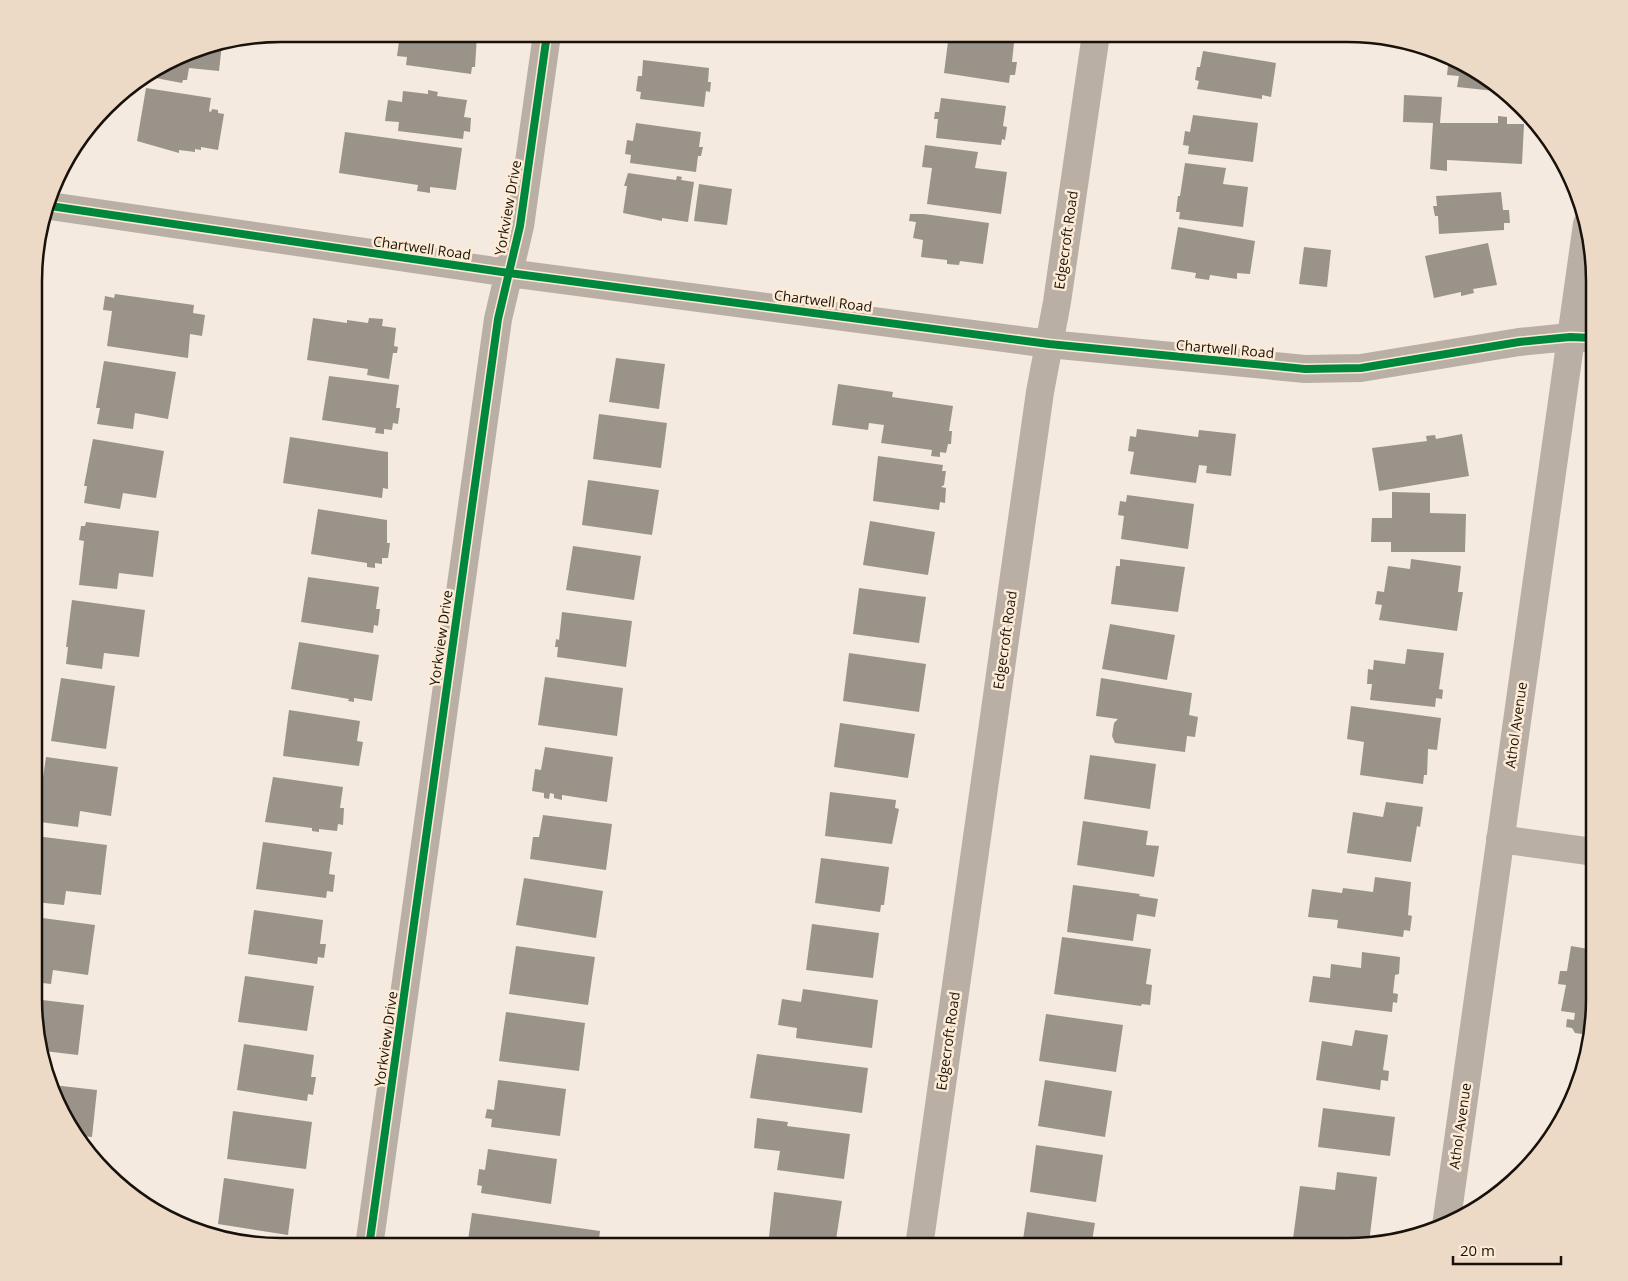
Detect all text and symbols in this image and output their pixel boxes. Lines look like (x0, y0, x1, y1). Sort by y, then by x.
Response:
street label: Yorkview Drive (490, 159, 525, 257)
street label: Edgecroft Road (1049, 189, 1082, 290)
street label: Chartwell Road (372, 231, 472, 264)
street label: Chartwell Road (773, 285, 873, 316)
street label: Chartwell Road (1175, 335, 1275, 362)
street label: Yorkview Drive (424, 589, 457, 687)
street label: Edgecroft Road (988, 589, 1021, 690)
street label: Athol Avenue (1500, 681, 1531, 769)
street label: Yorkview Drive (369, 990, 402, 1088)
street label: Edgecroft Road (931, 990, 964, 1091)
street label: Athol Avenue (1444, 1082, 1475, 1170)
scale bar (1453, 1234, 1560, 1266)
text: 20 m (1460, 1240, 1495, 1260)

